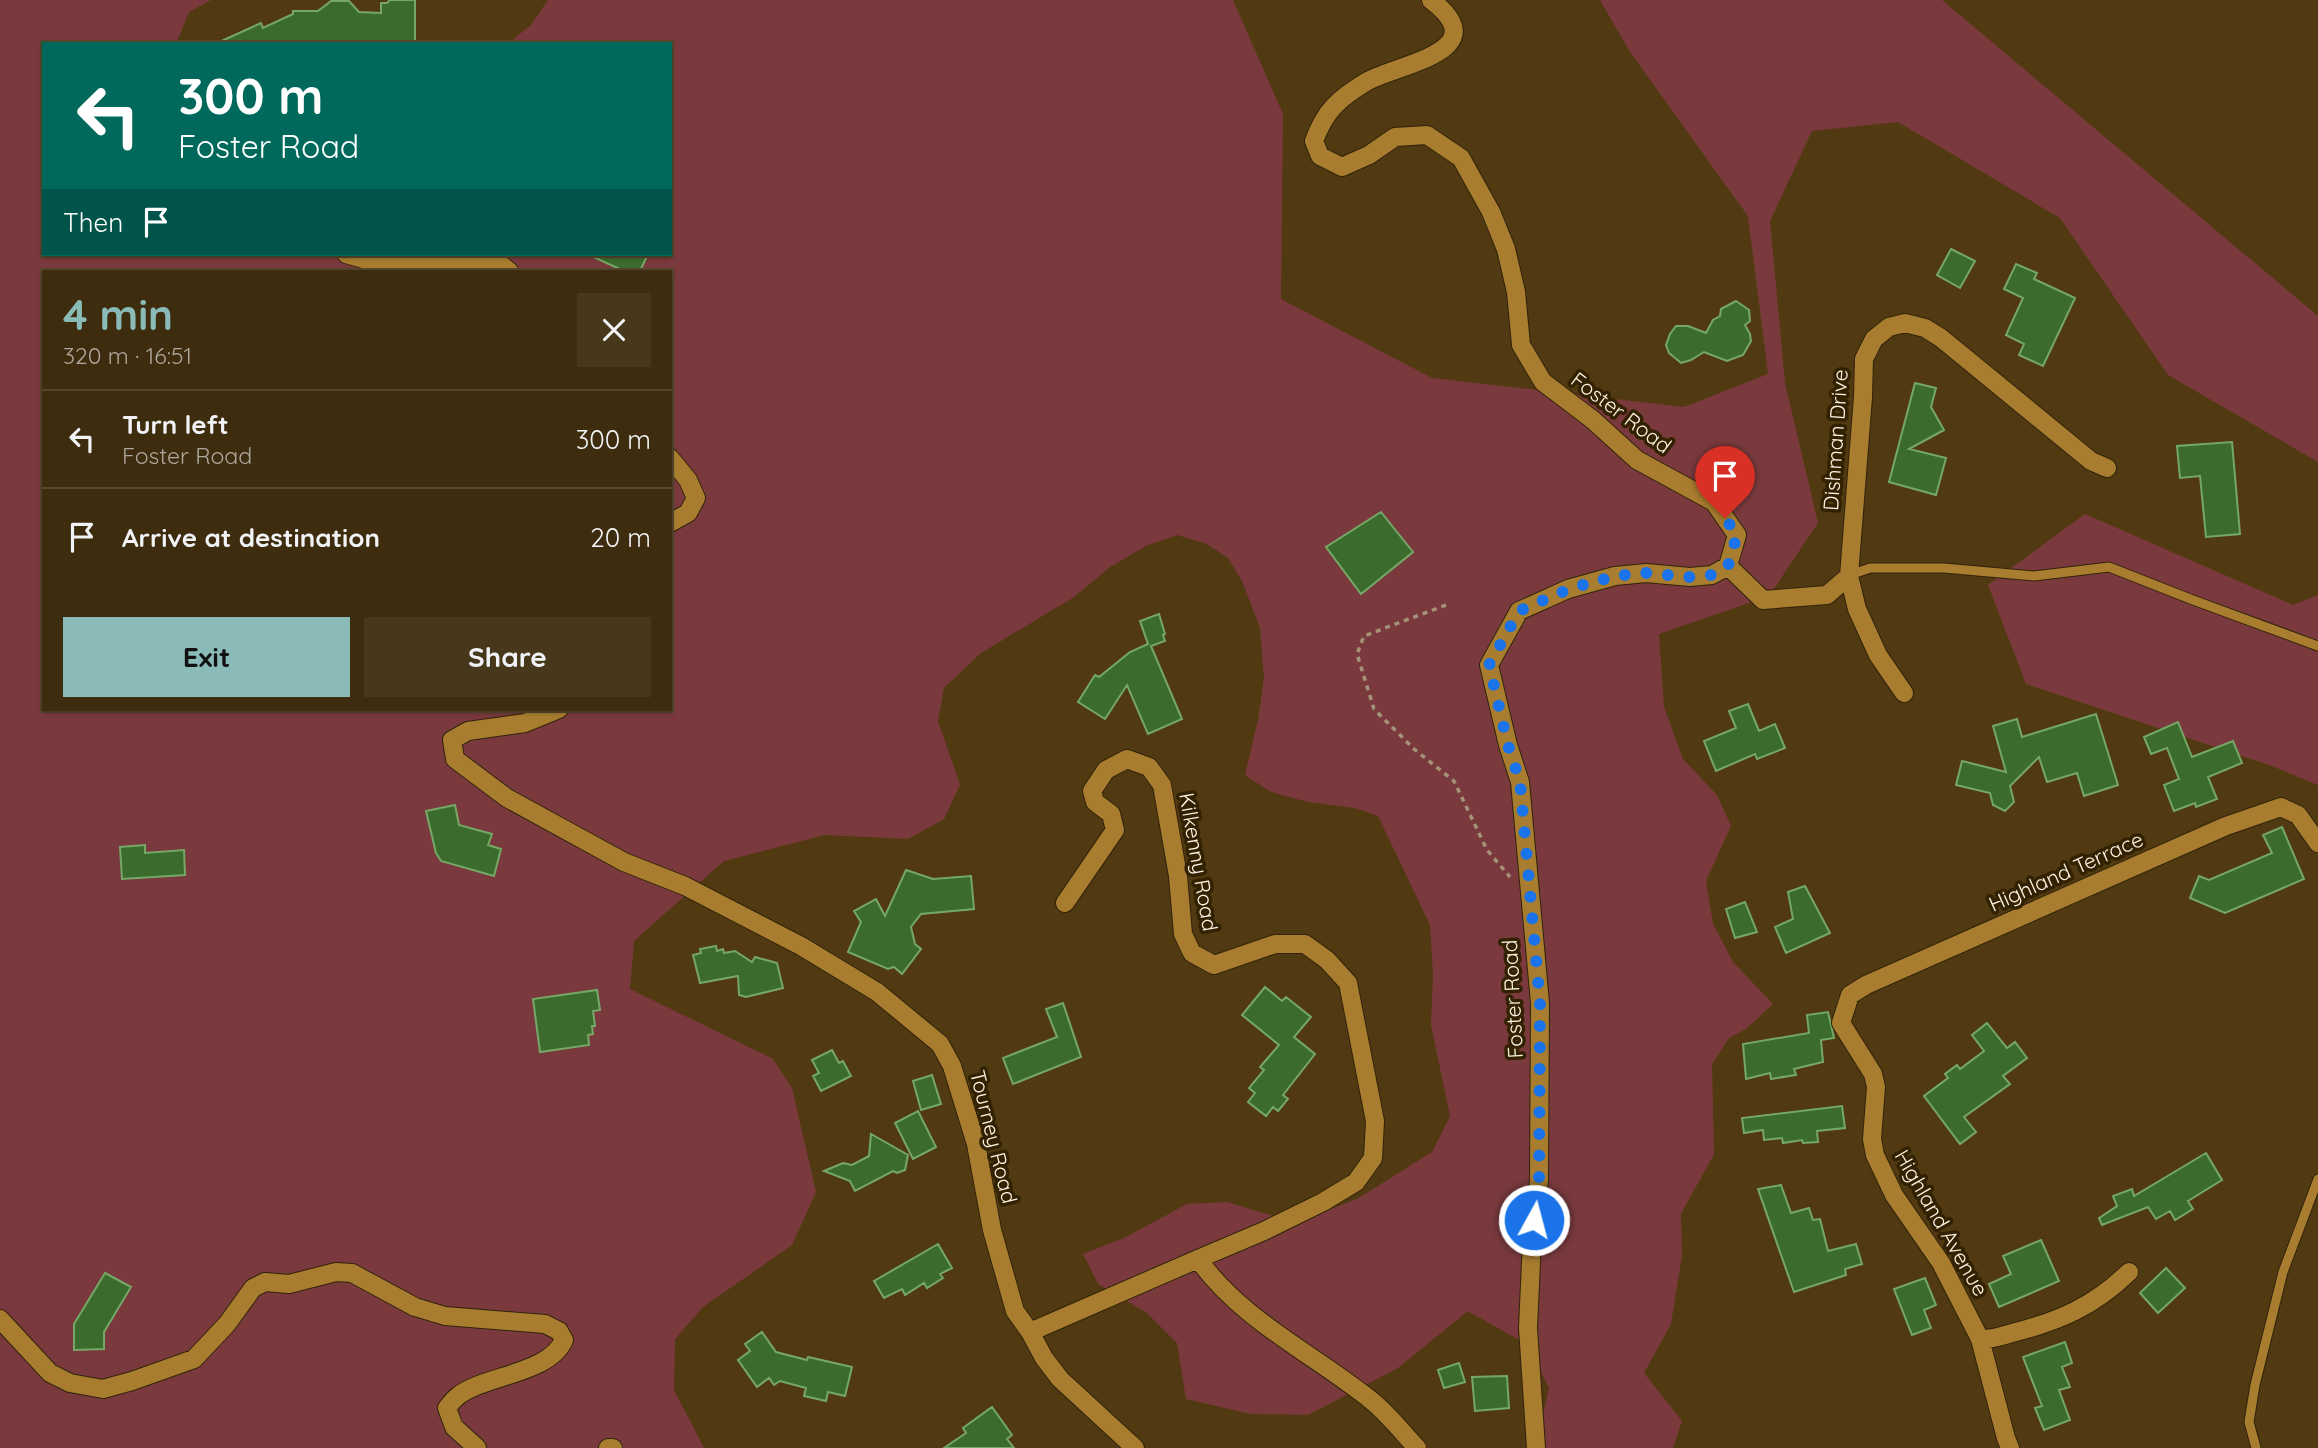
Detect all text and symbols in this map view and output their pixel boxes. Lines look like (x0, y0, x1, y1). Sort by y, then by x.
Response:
text: 300 m (178, 65, 323, 126)
icon: left (63, 70, 154, 161)
text: Foster Road (178, 126, 359, 166)
icon: arrive (137, 203, 175, 241)
text: Then (63, 206, 123, 239)
text: 4 min (63, 288, 173, 341)
button: close (577, 293, 651, 367)
text: 320 m · 16:51 (63, 341, 192, 370)
street label: Foster Road (1566, 366, 1677, 458)
street label: Dishman Drive (1817, 368, 1853, 512)
text: Turn left (122, 408, 229, 441)
icon: left (63, 420, 101, 458)
text: 300 m (576, 423, 651, 456)
text: Foster Road (122, 441, 252, 470)
pin (1695, 446, 1755, 518)
icon: arrive (1706, 457, 1744, 495)
icon: arrive (63, 518, 101, 556)
text: Arrive at destination (122, 521, 380, 554)
text: 20 m (590, 521, 651, 554)
button: Exit (63, 617, 350, 697)
button: Share (364, 617, 651, 697)
street label: Kilkenny Road (1174, 791, 1224, 933)
street label: Highland Terrace (1984, 825, 2147, 917)
street label: Foster Road (1496, 939, 1528, 1059)
street label: Tourney Road (965, 1067, 1023, 1206)
street label: Highland Avenue (1889, 1145, 1994, 1300)
position arrow (1497, 1183, 1571, 1257)

